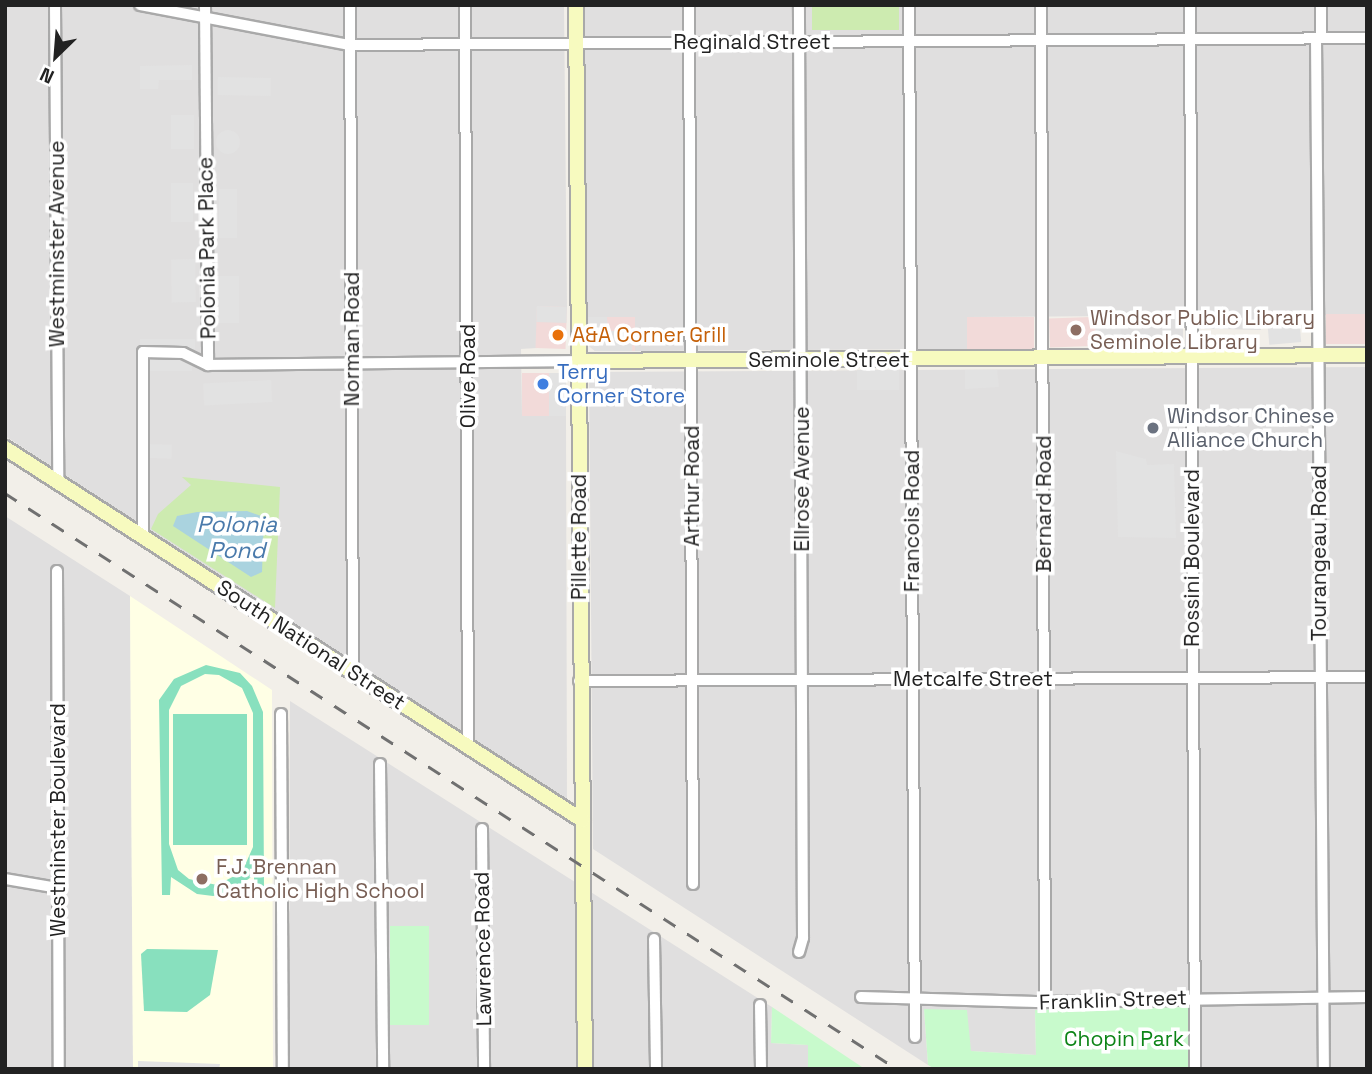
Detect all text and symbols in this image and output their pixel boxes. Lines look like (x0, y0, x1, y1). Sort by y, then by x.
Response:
north arrow (21, 21, 91, 91)
street label: Reginald Street (673, 29, 831, 55)
text: N (36, 61, 58, 90)
street label: Westminster Avenue (44, 140, 70, 348)
street label: Polonia Park Place (193, 157, 221, 339)
street label: Norman Road (339, 272, 365, 406)
place label: Windsor Public Library Seminole Library (1090, 305, 1315, 355)
place label: A&A Corner Grill (572, 322, 727, 348)
marker: Windsor Public Library Seminole Library (1068, 322, 1084, 338)
street label: Olive Road (455, 324, 481, 428)
marker: A&A Corner Grill (550, 327, 566, 343)
street label: Seminole Street (748, 347, 910, 373)
place label: Terry Corner Store (557, 359, 685, 409)
marker: Terry Corner Store (535, 376, 551, 392)
place label: Windsor Chinese Alliance Church (1167, 403, 1335, 453)
street label: Ellrose Avenue (789, 406, 815, 552)
marker: Windsor Chinese Alliance Church (1145, 420, 1161, 436)
street label: Arthur Road (679, 425, 705, 547)
street label: Bernard Road (1031, 435, 1057, 573)
street label: Francois Road (899, 450, 925, 592)
street label: Tourangeau Road (1306, 465, 1332, 641)
street label: Rossini Boulevard (1179, 469, 1205, 647)
street label: Pillette Road (566, 474, 592, 600)
water label: Polonia Pond (197, 510, 277, 564)
street label: South National Street (212, 575, 410, 715)
street label: Metcalfe Street (893, 666, 1053, 692)
street label: Westminster Boulevard (45, 703, 71, 937)
place label: F.J. Brennan Catholic High School (216, 854, 425, 904)
marker: F.J. Brennan Catholic High School (194, 871, 210, 887)
street label: Lawrence Road (469, 871, 497, 1027)
street label: Franklin Street (1039, 985, 1187, 1015)
park label: Chopin Park (1064, 1026, 1184, 1052)

